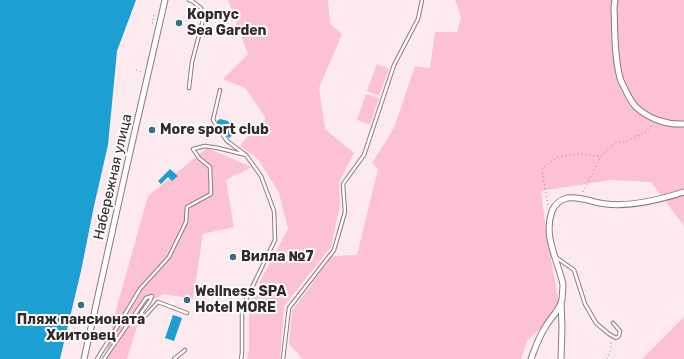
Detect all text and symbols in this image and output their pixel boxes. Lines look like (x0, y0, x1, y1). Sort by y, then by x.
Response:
place label: Корпус Sea Garden (187, 7, 267, 40)
marker: Корпус Sea Garden (174, 18, 184, 28)
street label: Набережная улица (90, 112, 136, 242)
place label: More sport club (160, 122, 269, 138)
marker: More sport club (147, 125, 157, 135)
place label: Вилла №7 (241, 249, 314, 265)
marker: Вилла №7 (228, 252, 238, 262)
place label: Wellness SPA Hotel MORE (195, 284, 287, 316)
marker: Wellness SPA Hotel MORE (182, 295, 192, 305)
marker: Пляж пансионата Хиитовец (76, 300, 86, 310)
place label: Пляж пансионата Хиитовец (17, 312, 145, 344)

